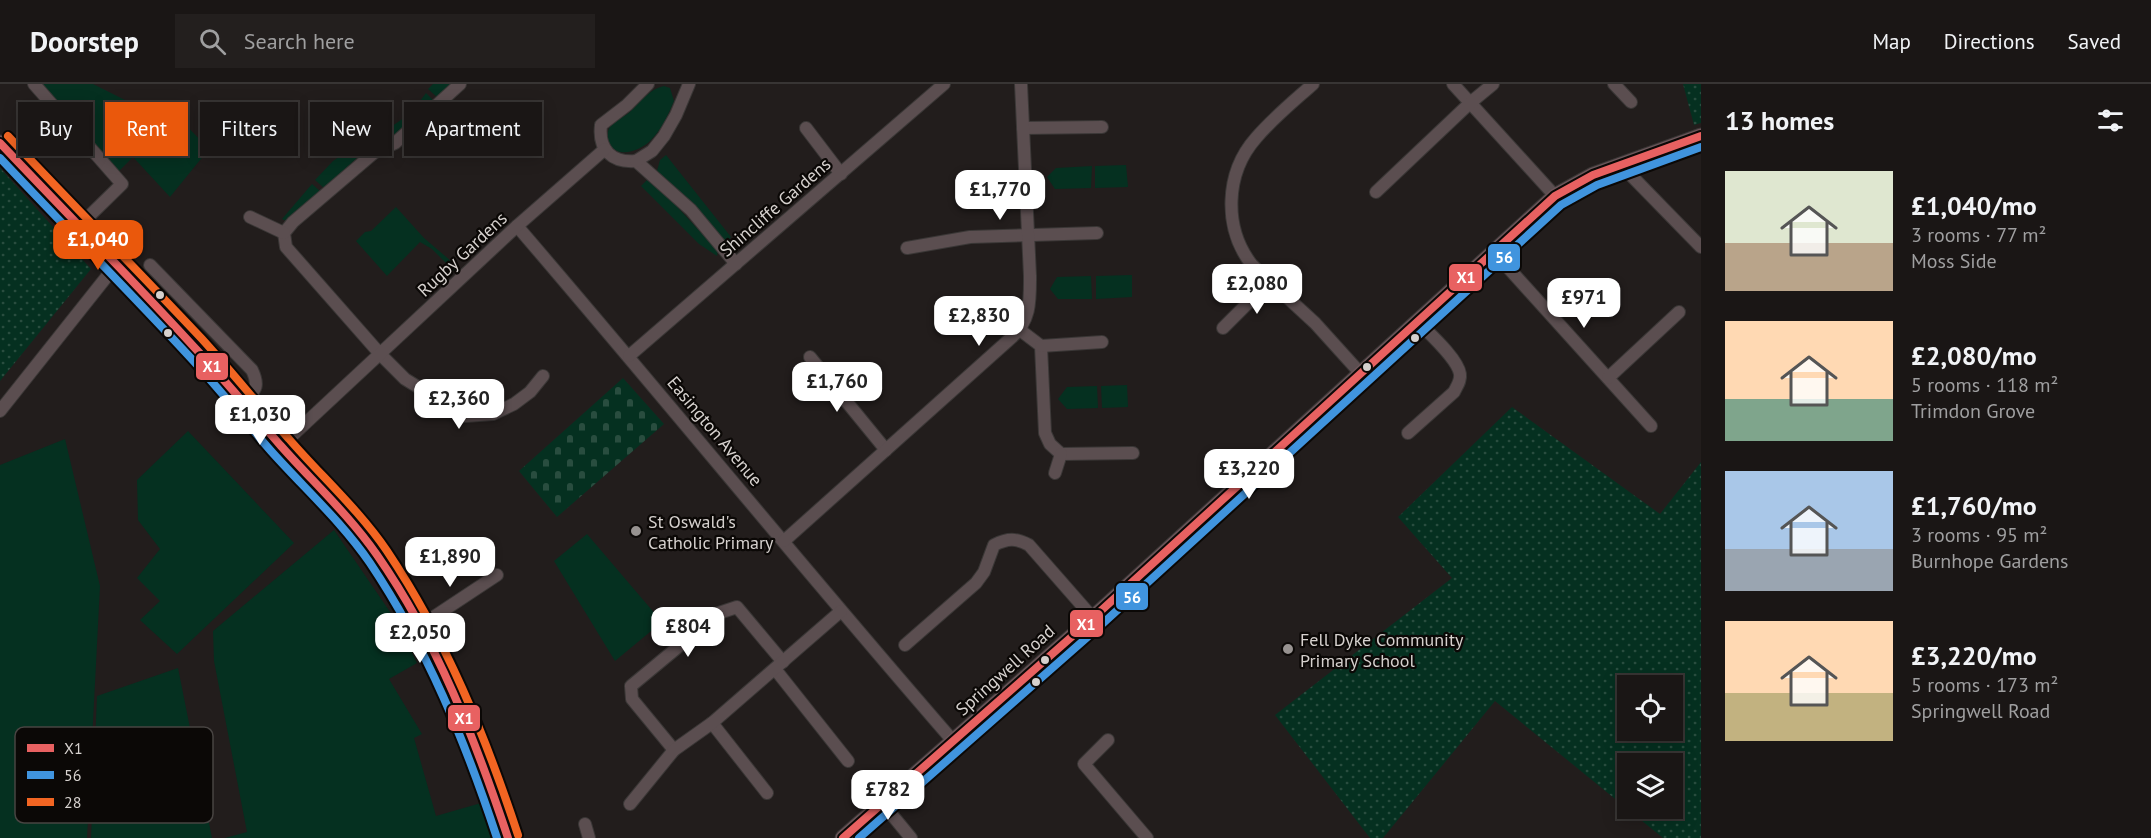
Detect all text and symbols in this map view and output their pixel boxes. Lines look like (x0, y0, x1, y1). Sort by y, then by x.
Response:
search box (175, 14, 595, 68)
text: Doorstep (30, 23, 139, 60)
icon: search (196, 25, 229, 58)
text: Search here (244, 27, 355, 55)
text: Map (1872, 28, 1911, 55)
text: Directions (1944, 28, 2035, 55)
text: Saved (2068, 28, 2121, 55)
chip: Buy (18, 102, 93, 156)
chip: Rent (105, 102, 188, 156)
chip: Filters (200, 102, 298, 156)
chip: New (310, 102, 392, 156)
chip: Apartment (404, 102, 542, 156)
text: 13 homes (1725, 104, 1834, 137)
icon: filters (2094, 104, 2127, 137)
street label: Shincliffe Gardens (715, 152, 835, 262)
pin: £1,770 (951, 170, 1049, 221)
text: £1,770 (969, 176, 1031, 202)
text: £1,040/mo (1911, 189, 2037, 222)
icon: home (1773, 195, 1845, 267)
street label: Rugby Gardens (412, 207, 512, 301)
pin: £1,040 (49, 220, 147, 271)
text: 3 rooms · 77 m² (1911, 222, 2046, 248)
text: £1,040 (67, 226, 129, 252)
line badge: 56 (1487, 243, 1521, 272)
text: 56 (1495, 247, 1513, 267)
text: Moss Side (1911, 248, 1997, 274)
line badge: X1 (1448, 263, 1483, 292)
pin: £2,080 (1208, 264, 1306, 315)
text: X1 (1456, 267, 1476, 287)
text: £2,080 (1226, 270, 1288, 296)
pin: £971 (1548, 278, 1620, 329)
text: £971 (1561, 284, 1607, 310)
unlabelled marker (154, 289, 166, 301)
pin: £2,830 (930, 296, 1028, 347)
text: £2,830 (948, 302, 1010, 328)
unlabelled marker (162, 327, 174, 339)
unlabelled marker (1409, 332, 1421, 344)
text: £2,080/mo (1911, 339, 2037, 372)
icon: home (1773, 345, 1845, 417)
line badge: X1 (195, 352, 229, 381)
text: X1 (202, 356, 222, 376)
unlabelled marker (1361, 361, 1373, 373)
pin: £1,760 (788, 362, 886, 413)
text: £1,760 (806, 368, 868, 394)
street label: Easington Avenue (662, 371, 768, 491)
text: 5 rooms · 118 m² (1911, 372, 2058, 398)
pin: £2,360 (410, 379, 508, 430)
text: £2,360 (428, 385, 490, 411)
pin: £1,030 (211, 395, 309, 446)
text: Trimdon Grove (1911, 398, 2035, 424)
text: £1,030 (229, 401, 291, 427)
pin: £3,220 (1200, 449, 1298, 500)
text: £3,220 (1218, 455, 1280, 481)
text: £1,760/mo (1911, 489, 2037, 522)
icon: home (1773, 495, 1845, 567)
place label: St Oswald's Catholic Primary (648, 510, 774, 554)
text: 3 rooms · 95 m² (1911, 522, 2047, 548)
marker: St Oswald's Catholic Primary (629, 524, 643, 538)
pin: £1,890 (401, 537, 499, 588)
text: £1,890 (419, 543, 481, 569)
text: Burnhope Gardens (1911, 548, 2068, 574)
line badge: 56 (1115, 582, 1149, 611)
text: 56 (1123, 587, 1141, 607)
pin: £804 (652, 607, 724, 658)
line badge: X1 (1069, 609, 1104, 638)
pin: £2,050 (371, 613, 469, 664)
text: £804 (665, 613, 711, 639)
text: X1 (1076, 614, 1096, 634)
text: £2,050 (389, 619, 451, 645)
street label: Springwell Road (951, 620, 1059, 720)
place label: Fell Dyke Community Primary School (1300, 628, 1464, 672)
text: £3,220/mo (1911, 639, 2037, 672)
marker: Fell Dyke Community Primary School (1281, 642, 1295, 656)
icon: home (1773, 645, 1845, 717)
unlabelled marker (1039, 654, 1051, 666)
text: 5 rooms · 173 m² (1911, 672, 2058, 698)
map controls (1617, 675, 1683, 819)
button: locate (1617, 675, 1683, 741)
unlabelled marker (1030, 676, 1042, 688)
text: Springwell Road (1911, 698, 2050, 724)
line badge: X1 (447, 704, 481, 732)
text: X1 (454, 708, 474, 728)
legend (15, 727, 213, 823)
text: X1 (64, 738, 83, 758)
button: layers (1617, 753, 1683, 819)
text: 56 (64, 765, 81, 785)
pin: £782 (852, 770, 924, 821)
text: £782 (865, 776, 911, 802)
text: 28 (64, 792, 81, 812)

